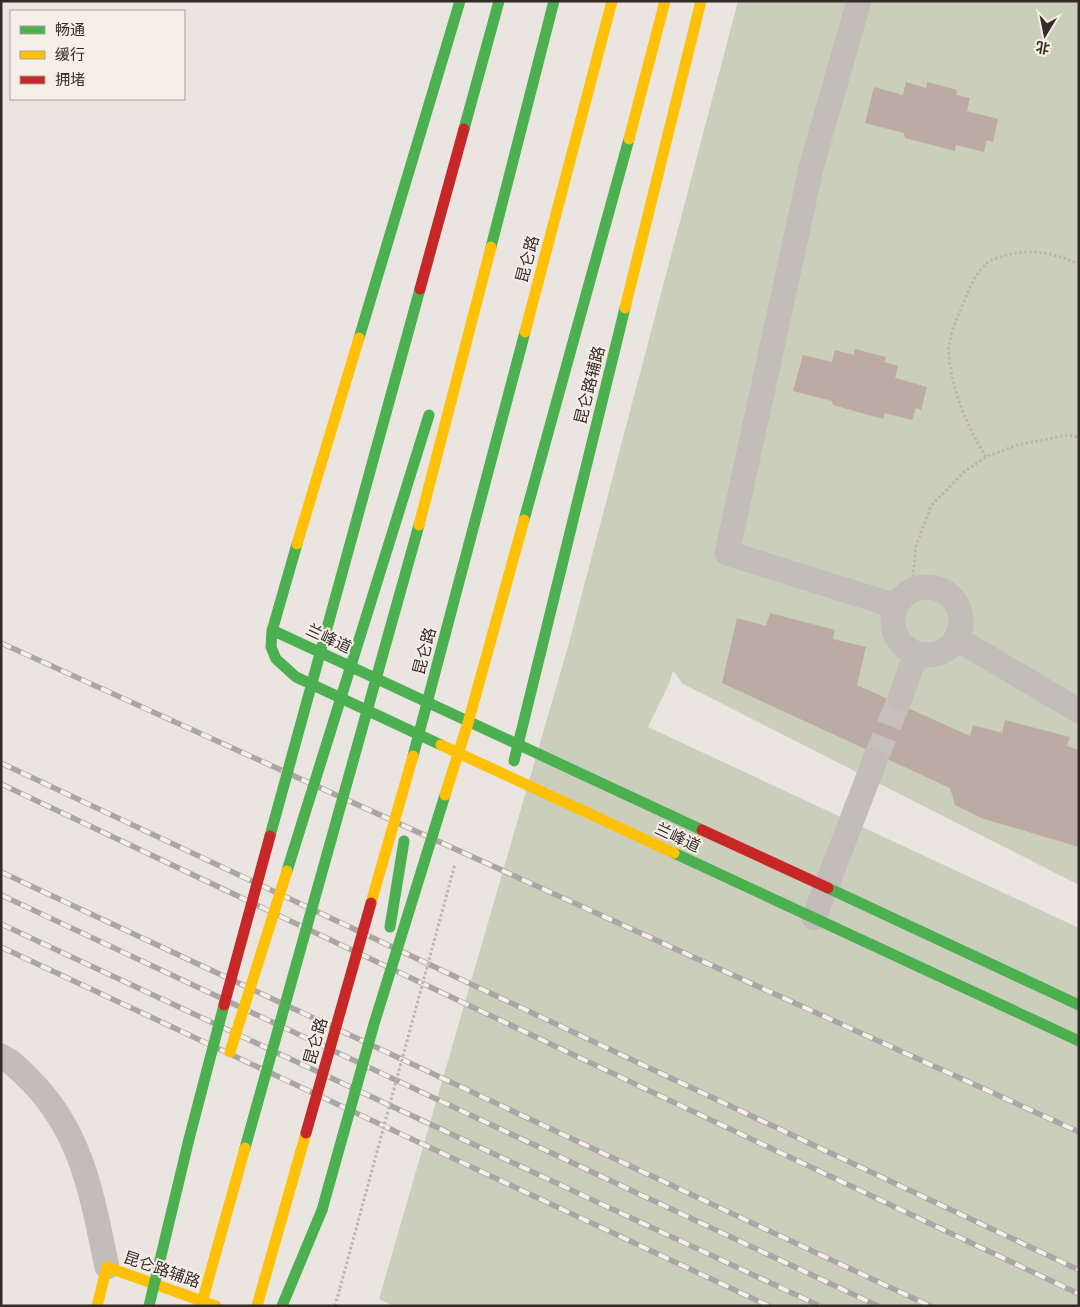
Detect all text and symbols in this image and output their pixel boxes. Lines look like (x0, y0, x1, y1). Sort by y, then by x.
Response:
legend (10, 10, 185, 100)
north arrow (1020, 10, 1070, 60)
text: 畅通 (55, 21, 85, 39)
text: 北 (1034, 38, 1051, 58)
text: 缓行 (55, 46, 85, 64)
text: 拥堵 (55, 71, 85, 89)
street label: 昆仑路 (512, 233, 543, 285)
street label: 昆仑路辅路 (571, 344, 608, 426)
street label: 兰峰道 (303, 620, 355, 657)
street label: 昆仑路 (409, 625, 440, 677)
street label: 兰峰道 (652, 819, 704, 856)
street label: 昆仑路 (300, 1015, 331, 1067)
street label: 昆仑路辅路 (121, 1247, 203, 1291)

